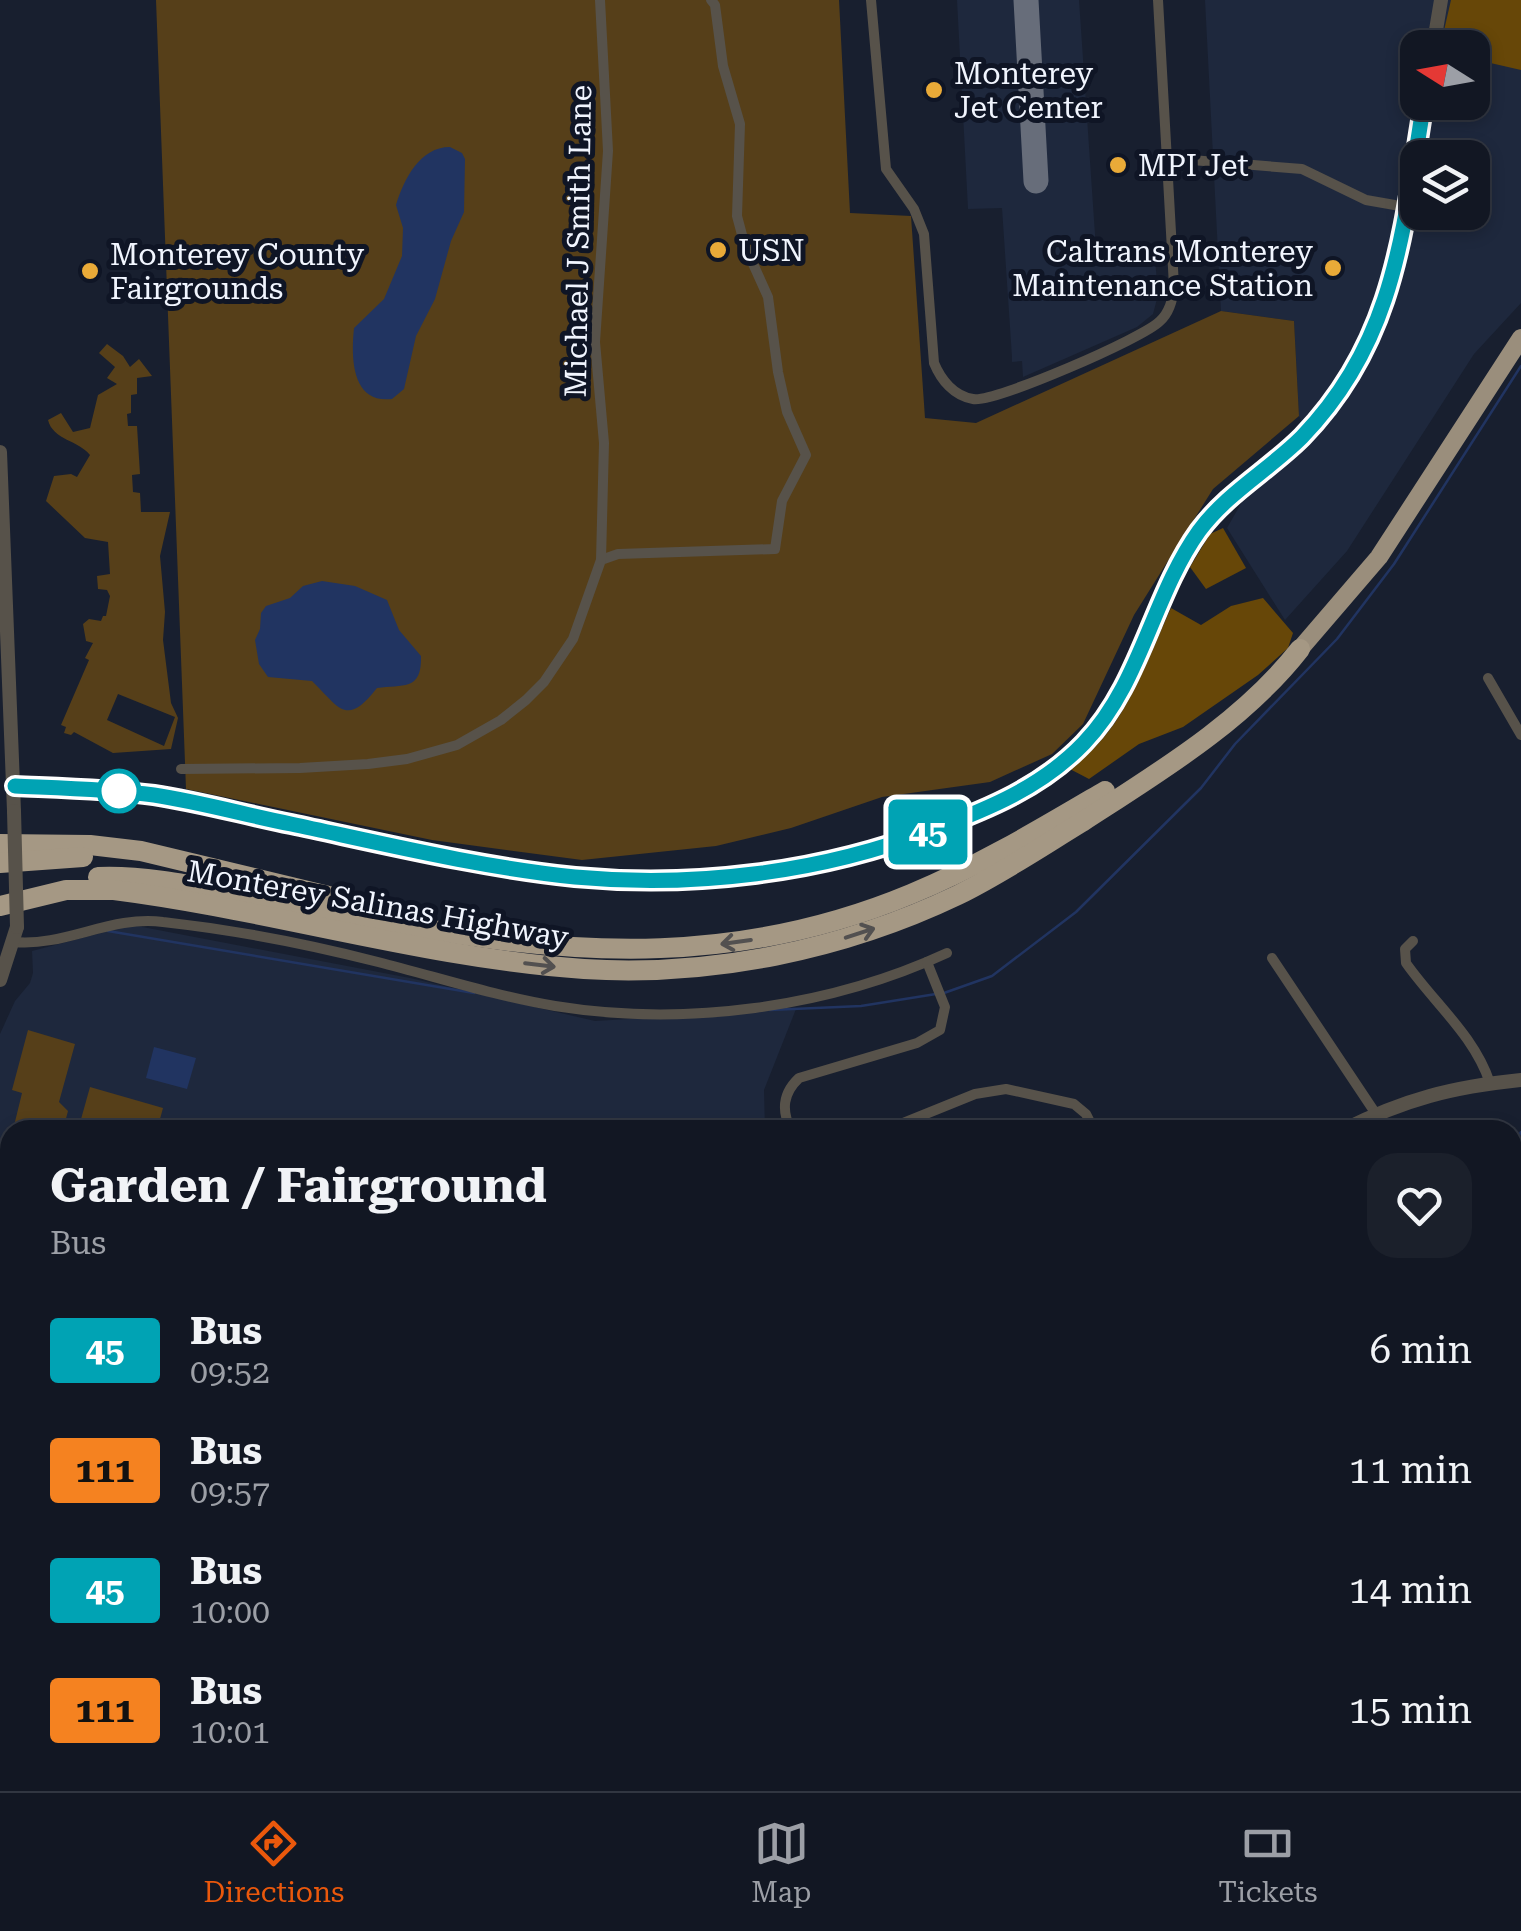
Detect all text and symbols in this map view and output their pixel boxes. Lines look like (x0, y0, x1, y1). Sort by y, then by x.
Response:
north arrow (1400, 30, 1490, 120)
map controls (1400, 30, 1490, 230)
place label: Monterey Jet Center (954, 56, 1103, 125)
marker: Monterey Jet Center (923, 79, 945, 101)
street label: Michael J Smith Lane (558, 84, 598, 398)
button: layers (1400, 140, 1490, 230)
place label: MPI Jet (1138, 148, 1249, 183)
marker: MPI Jet (1107, 154, 1129, 176)
place label: USN (738, 233, 804, 268)
place label: Caltrans Monterey Maintenance Station (1012, 234, 1313, 303)
place label: Monterey County Fairgrounds (110, 237, 365, 306)
marker: USN (707, 239, 729, 261)
marker: Caltrans Monterey Maintenance Station (1322, 257, 1344, 279)
marker: Monterey County Fairgrounds (79, 260, 101, 282)
unlabelled marker (98, 770, 140, 812)
line badge: 45 (883, 800, 973, 864)
text: 45 (908, 812, 948, 853)
street label: Monterey Salinas Highway (185, 853, 572, 955)
one-way arrow (844, 922, 876, 940)
one-way arrow (720, 934, 753, 952)
one-way arrow (523, 956, 555, 975)
button: heart (1367, 1153, 1472, 1258)
text: Garden / Fairground (50, 1158, 547, 1214)
text: Bus (50, 1224, 106, 1262)
text: Bus (190, 1309, 262, 1353)
text: 6 min (1370, 1328, 1472, 1372)
text: 45 (85, 1330, 125, 1371)
text: 09:52 (190, 1353, 270, 1391)
text: Bus (190, 1429, 262, 1473)
text: 11 min (1349, 1448, 1472, 1492)
text: 111 (76, 1450, 134, 1491)
text: 09:57 (190, 1473, 270, 1511)
text: Bus (190, 1549, 262, 1593)
text: 14 min (1349, 1568, 1472, 1612)
text: 45 (85, 1570, 125, 1611)
text: 10:00 (190, 1593, 270, 1631)
text: Bus (190, 1669, 262, 1713)
text: 15 min (1349, 1688, 1472, 1732)
text: 111 (76, 1690, 134, 1731)
text: 10:01 (190, 1713, 270, 1751)
tab: Directions (203, 1816, 344, 1909)
tab: Map (751, 1816, 811, 1909)
tab: Tickets (1218, 1816, 1318, 1909)

